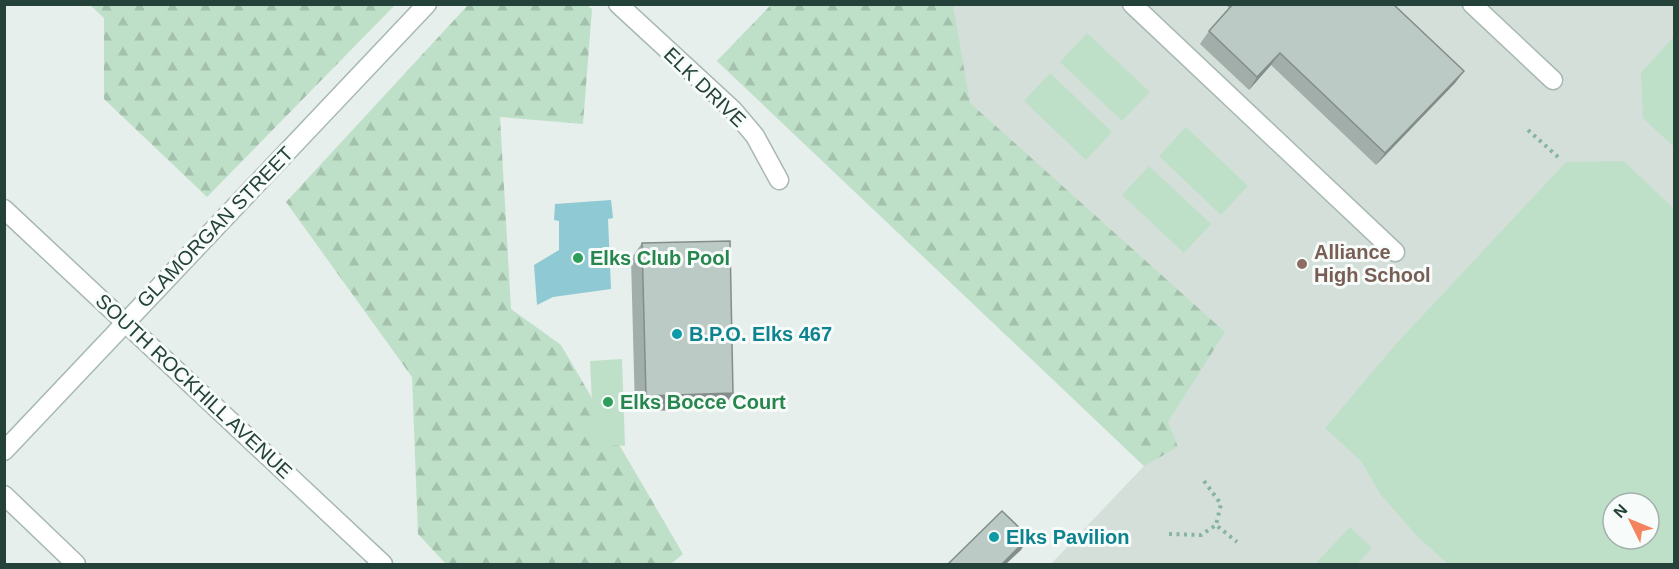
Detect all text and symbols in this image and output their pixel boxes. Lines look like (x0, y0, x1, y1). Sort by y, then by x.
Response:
street label: ELK DRIVE (660, 43, 750, 131)
street label: GLAMORGAN STREET (133, 142, 297, 312)
place label: Alliance High School (1314, 241, 1431, 286)
place label: Elks Club Pool (590, 247, 730, 269)
marker: Elks Club Pool (571, 251, 585, 265)
marker: Alliance High School (1295, 257, 1309, 271)
street label: SOUTH ROCKHILL AVENUE (91, 289, 297, 483)
place label: B.P.O. Elks 467 (689, 323, 832, 345)
marker: B.P.O. Elks 467 (670, 327, 684, 341)
place label: Elks Bocce Court (620, 391, 786, 413)
marker: Elks Bocce Court (601, 395, 615, 409)
north arrow (1601, 491, 1661, 551)
text: N (1610, 501, 1631, 521)
place label: Elks Pavilion (1006, 526, 1129, 548)
marker: Elks Pavilion (987, 530, 1001, 544)

